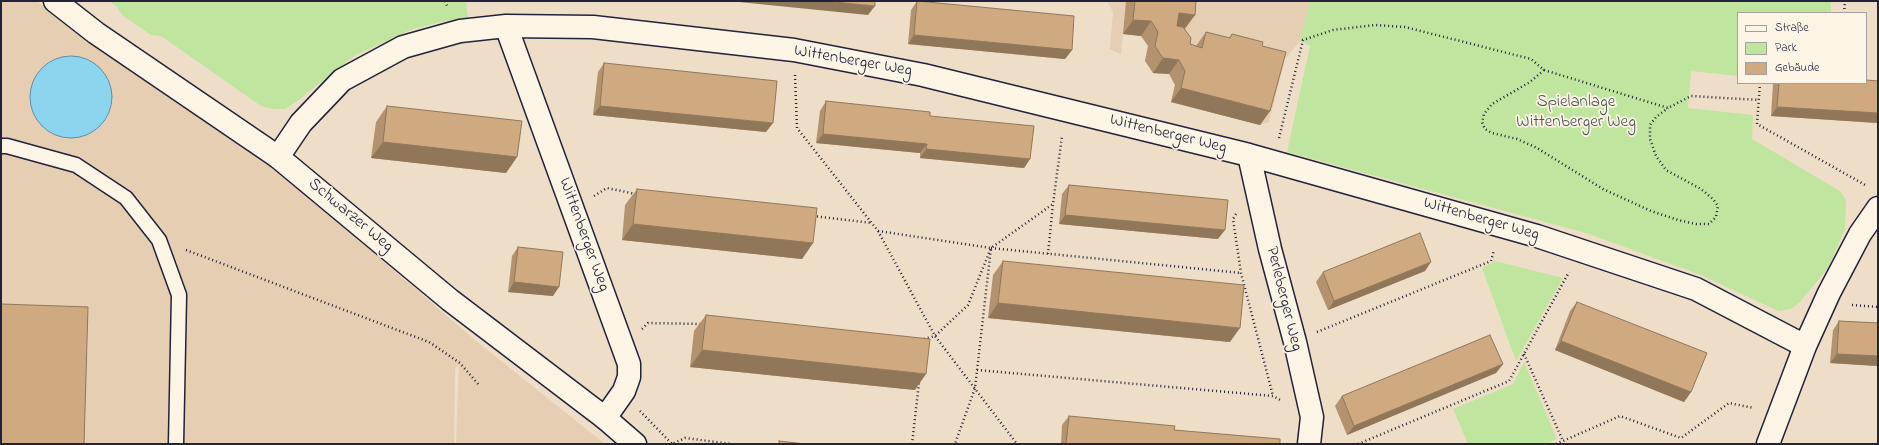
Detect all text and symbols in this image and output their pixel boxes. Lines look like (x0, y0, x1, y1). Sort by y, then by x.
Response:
legend (1737, 12, 1867, 84)
text: Straße (1775, 19, 1809, 37)
text: Park (1775, 39, 1797, 57)
street label: Wittenberger Weg (792, 42, 914, 82)
text: Gebäude (1775, 59, 1819, 77)
park label: Spielanlage Wittenberger Weg (1516, 93, 1636, 133)
street label: Wittenberger Weg (1108, 111, 1228, 159)
street label: Schwarzer Weg (303, 174, 397, 258)
street label: Wittenberger Weg (553, 175, 613, 295)
street label: Wittenberger Weg (1421, 194, 1541, 246)
street label: Perleberger Weg (1260, 244, 1306, 354)

